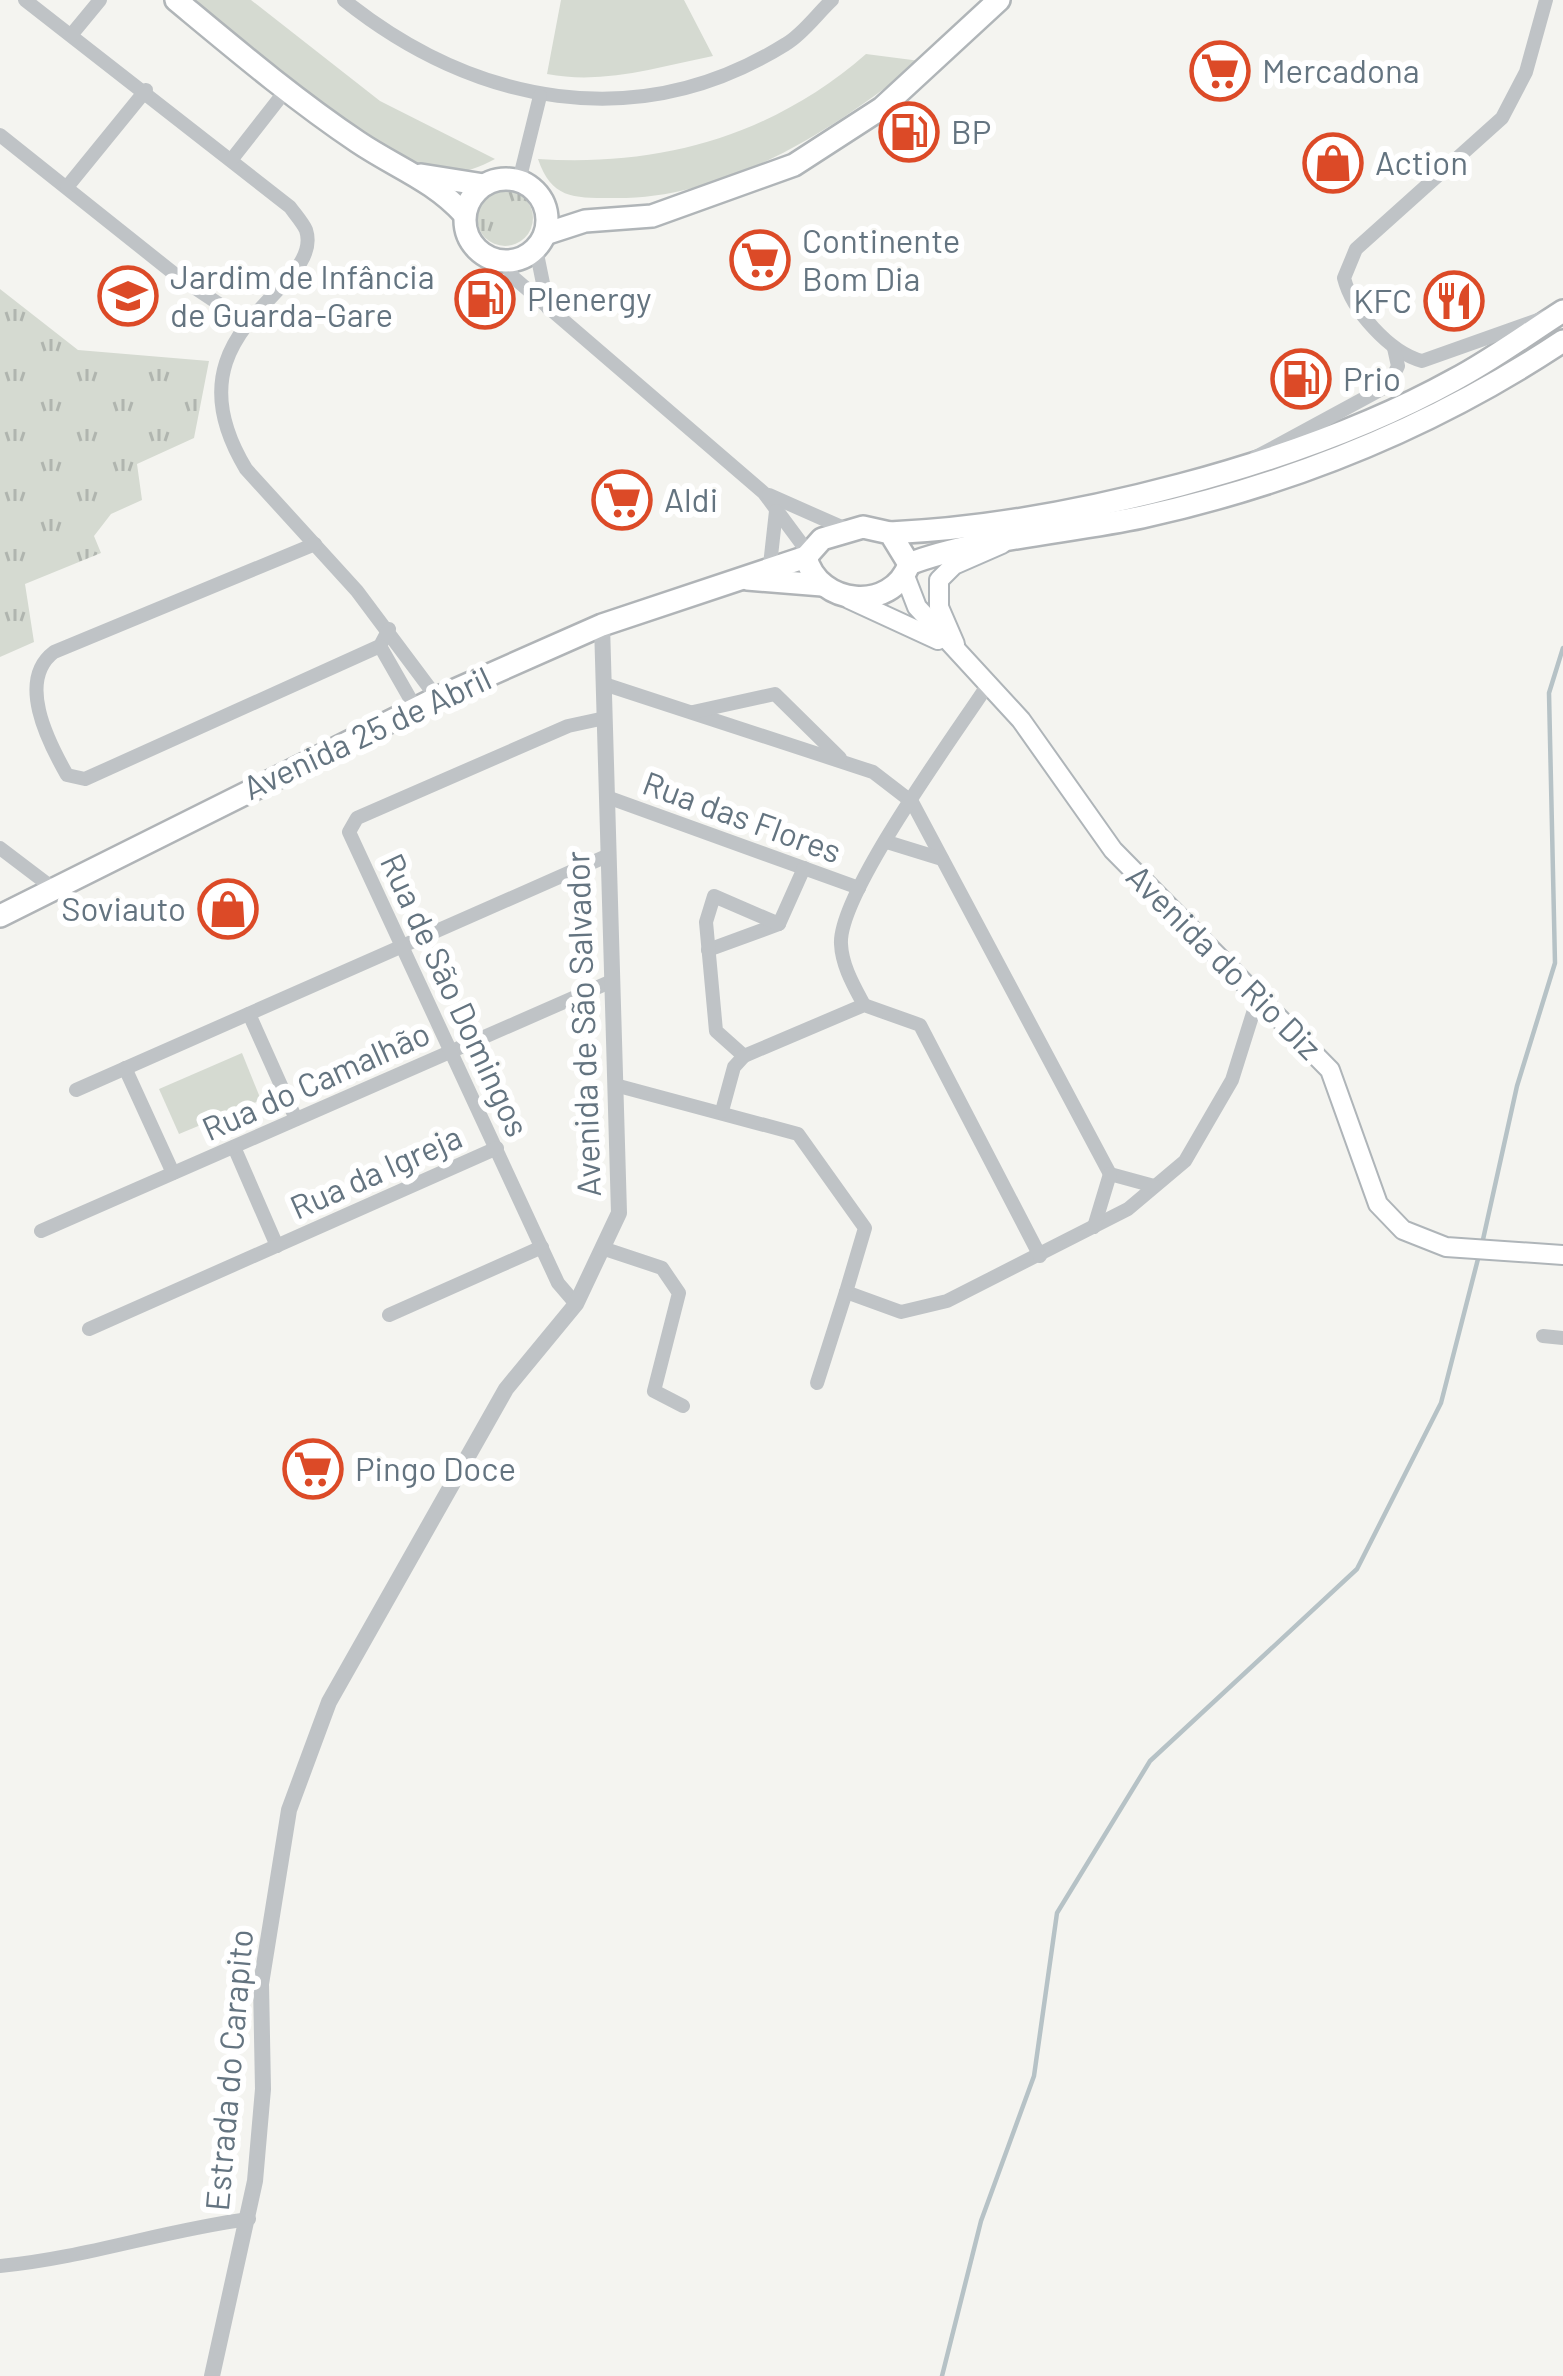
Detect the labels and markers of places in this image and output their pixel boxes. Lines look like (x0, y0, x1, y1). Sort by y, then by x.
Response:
supermarket icon: Mercadona (1189, 40, 1251, 102)
place label: Mercadona (1262, 50, 1420, 90)
fuel station icon: BP (878, 101, 940, 163)
place label: BP (951, 111, 991, 151)
shop icon: Action (1302, 132, 1364, 194)
place label: Action (1375, 142, 1468, 182)
place label: Continente Bom Dia (802, 220, 960, 298)
supermarket icon: Continente Bom Dia (729, 229, 791, 291)
place label: Jardim de Infância de Guarda-Gare (170, 256, 435, 334)
school or university icon: Jardim de Infância de Guarda-Gare (97, 265, 159, 327)
fuel station icon: Plenergy (454, 268, 516, 330)
restaurant icon: KFC (1423, 270, 1485, 332)
place label: Plenergy (527, 278, 651, 318)
place label: KFC (1353, 280, 1412, 320)
fuel station icon: Prio (1270, 348, 1332, 410)
place label: Prio (1343, 358, 1401, 398)
supermarket icon: Aldi (591, 469, 653, 531)
place label: Aldi (664, 479, 718, 519)
shop icon: Soviauto (197, 878, 259, 940)
place label: Soviauto (61, 888, 186, 928)
supermarket icon: Pingo Doce (282, 1438, 344, 1500)
place label: Pingo Doce (355, 1448, 516, 1488)

